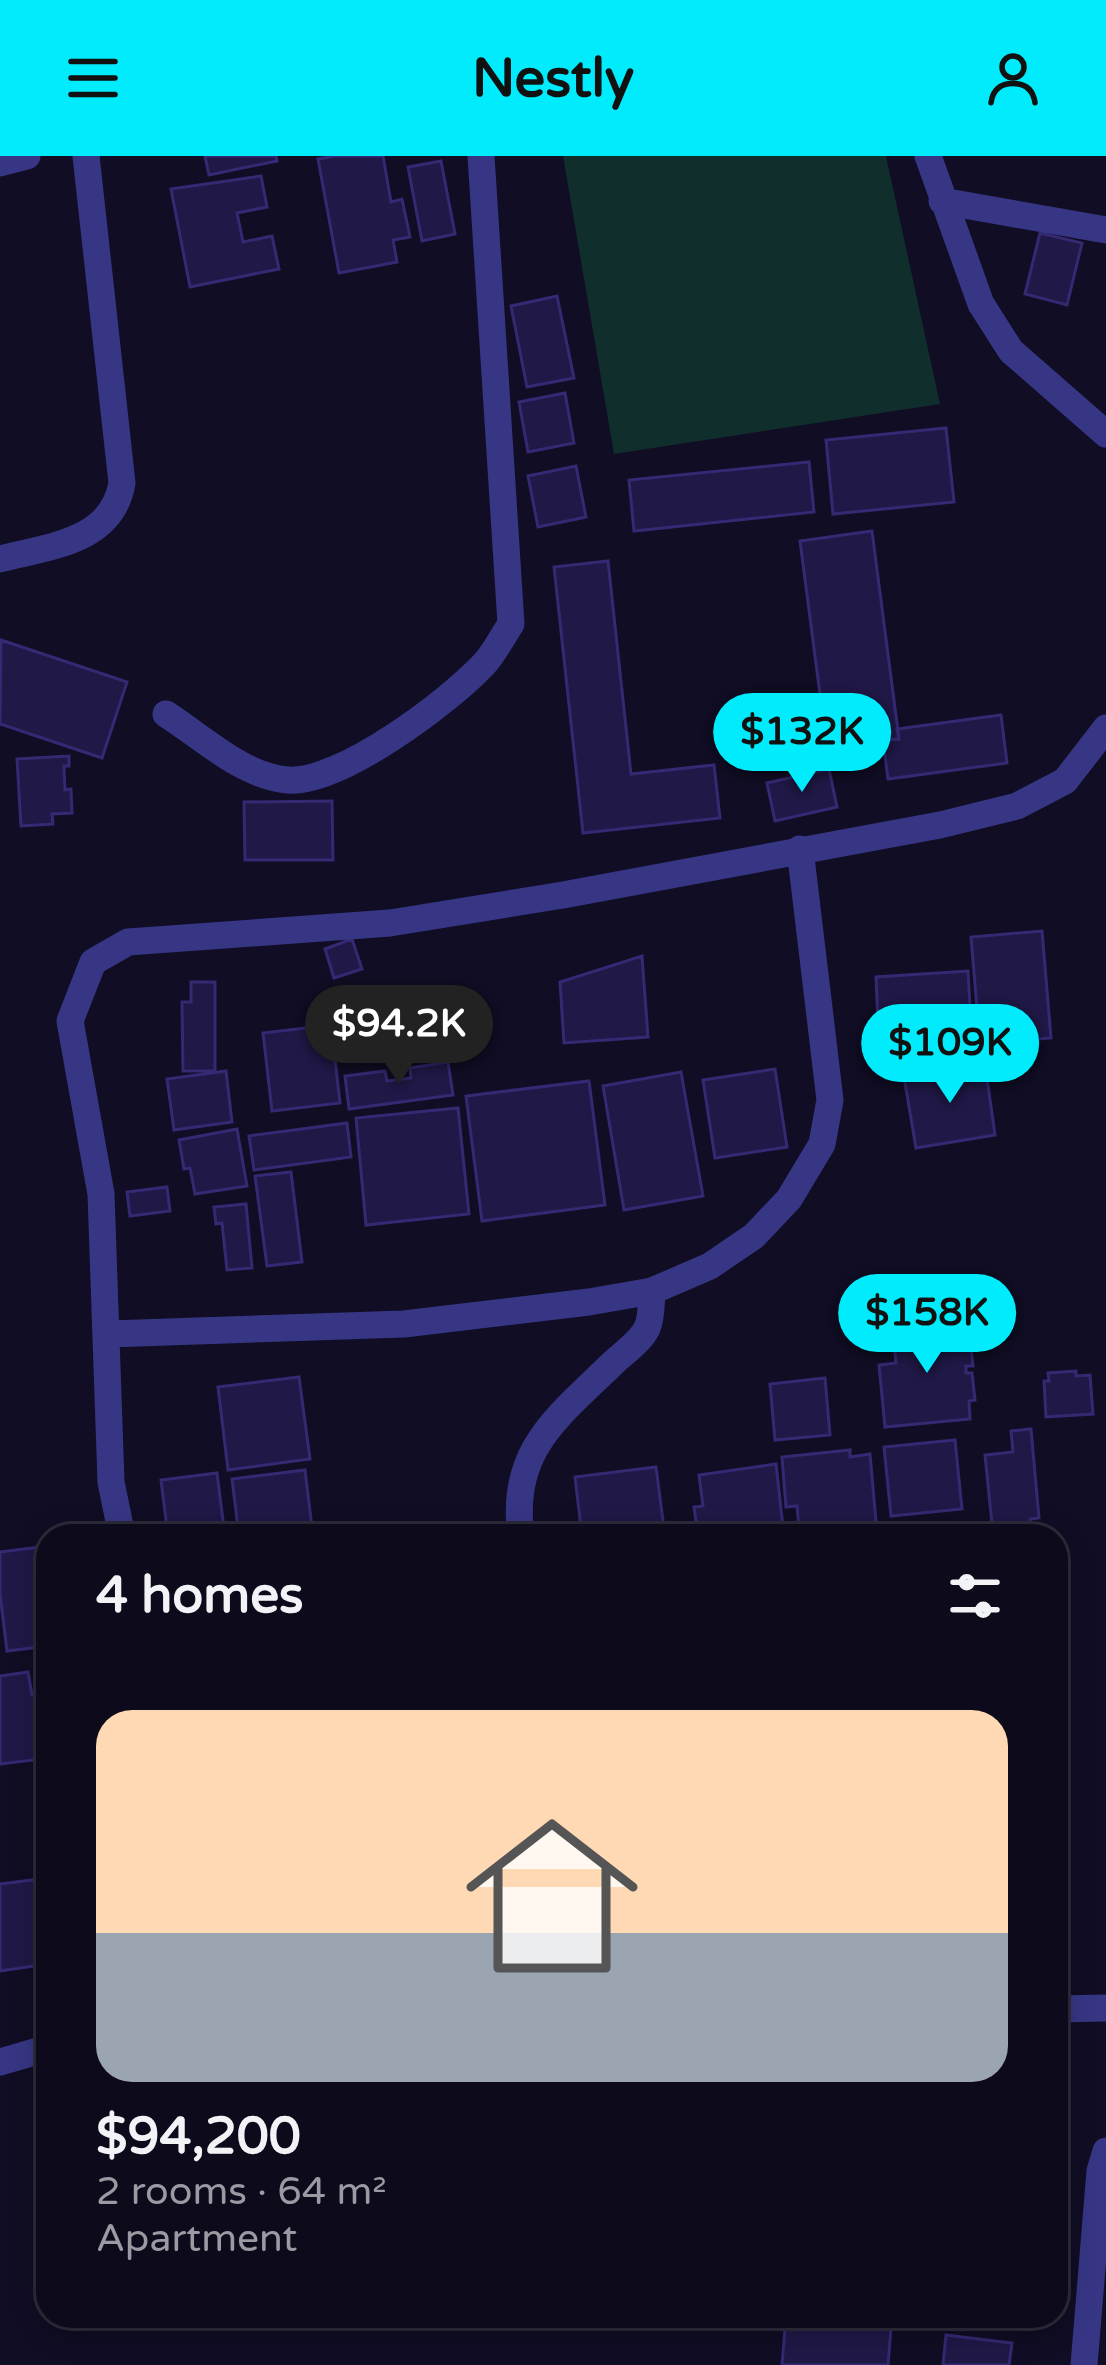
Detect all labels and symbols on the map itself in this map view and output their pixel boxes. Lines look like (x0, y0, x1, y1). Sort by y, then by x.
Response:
pin: $132K (718, 693, 886, 795)
pin: $94.2K (301, 985, 497, 1087)
pin: $109K (866, 1004, 1034, 1106)
pin: $158K (843, 1274, 1011, 1376)

